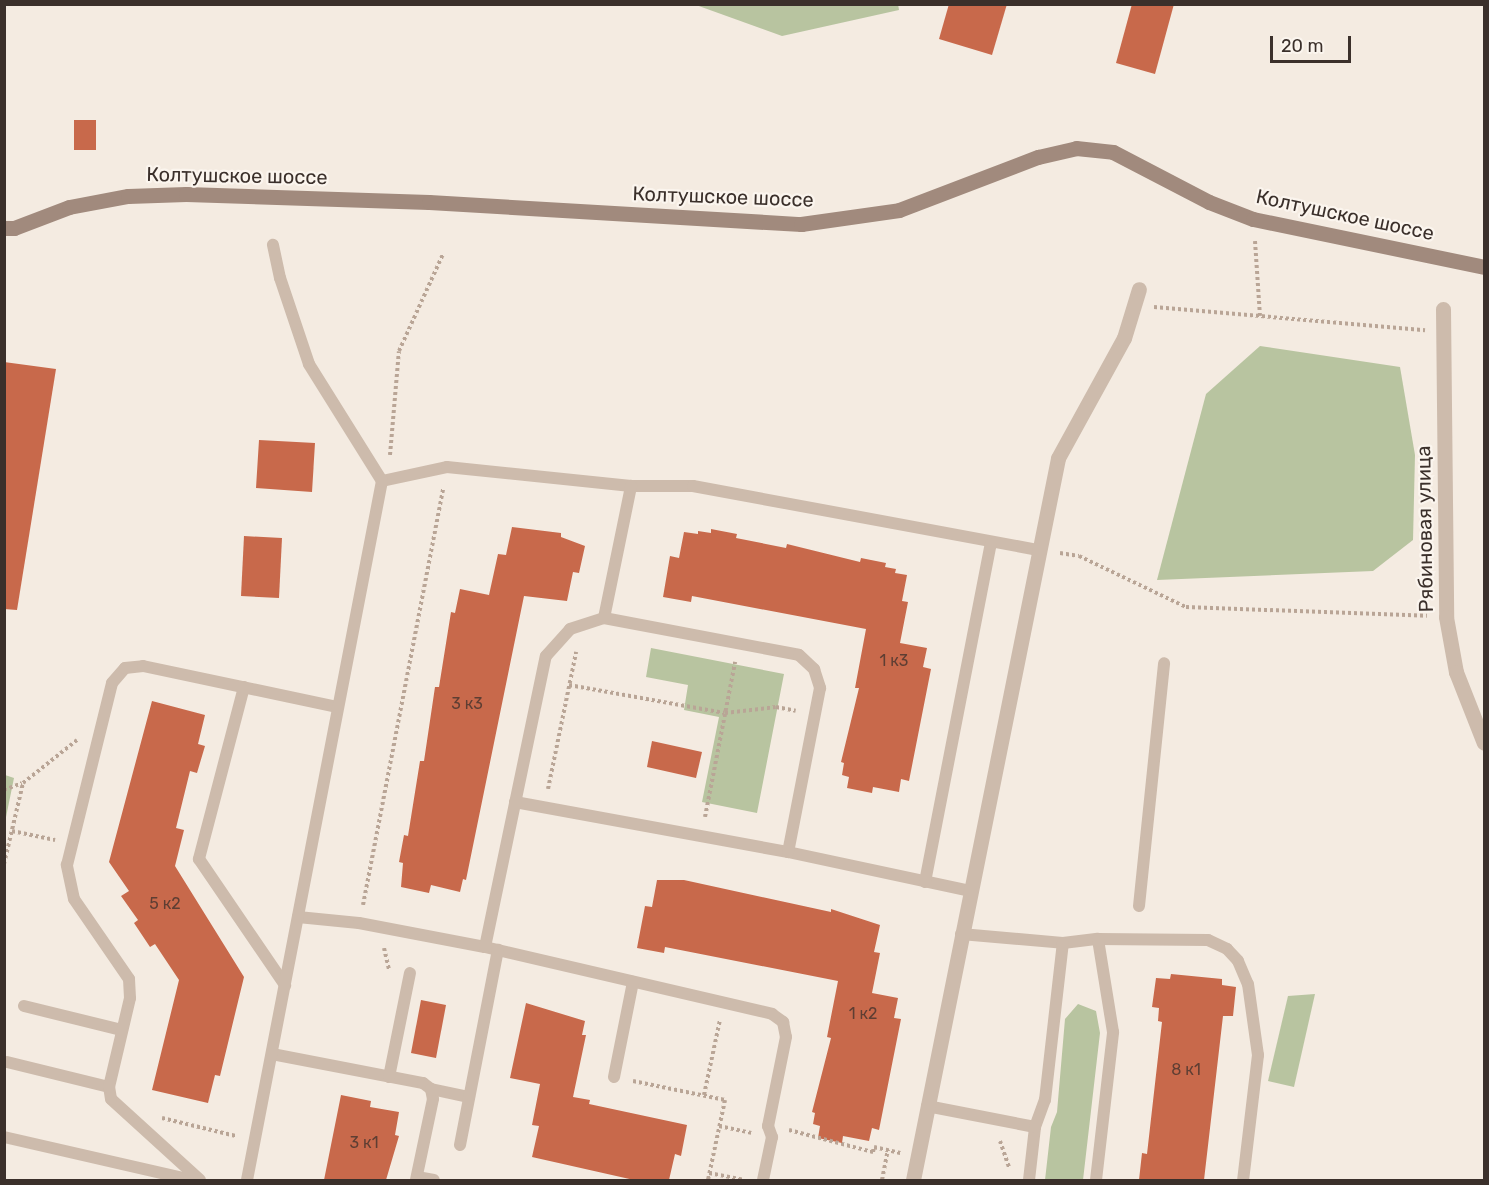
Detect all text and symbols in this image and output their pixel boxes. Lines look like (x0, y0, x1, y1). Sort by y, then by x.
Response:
scale bar (1273, 24, 1354, 62)
text: 20 m (1281, 35, 1323, 57)
street label: Колтушское шоссе (146, 162, 328, 190)
street label: Колтушское шоссе (632, 182, 814, 212)
street label: Колтушское шоссе (1254, 184, 1436, 246)
street label: Рябиновая улица (1412, 445, 1438, 613)
house number: 1 к3 (880, 651, 908, 671)
house number: 3 к3 (451, 694, 483, 714)
house number: 5 к2 (149, 894, 181, 914)
house number: 1 к2 (849, 1004, 877, 1024)
house number: 8 к1 (1171, 1060, 1201, 1080)
house number: 3 к1 (350, 1133, 378, 1153)

